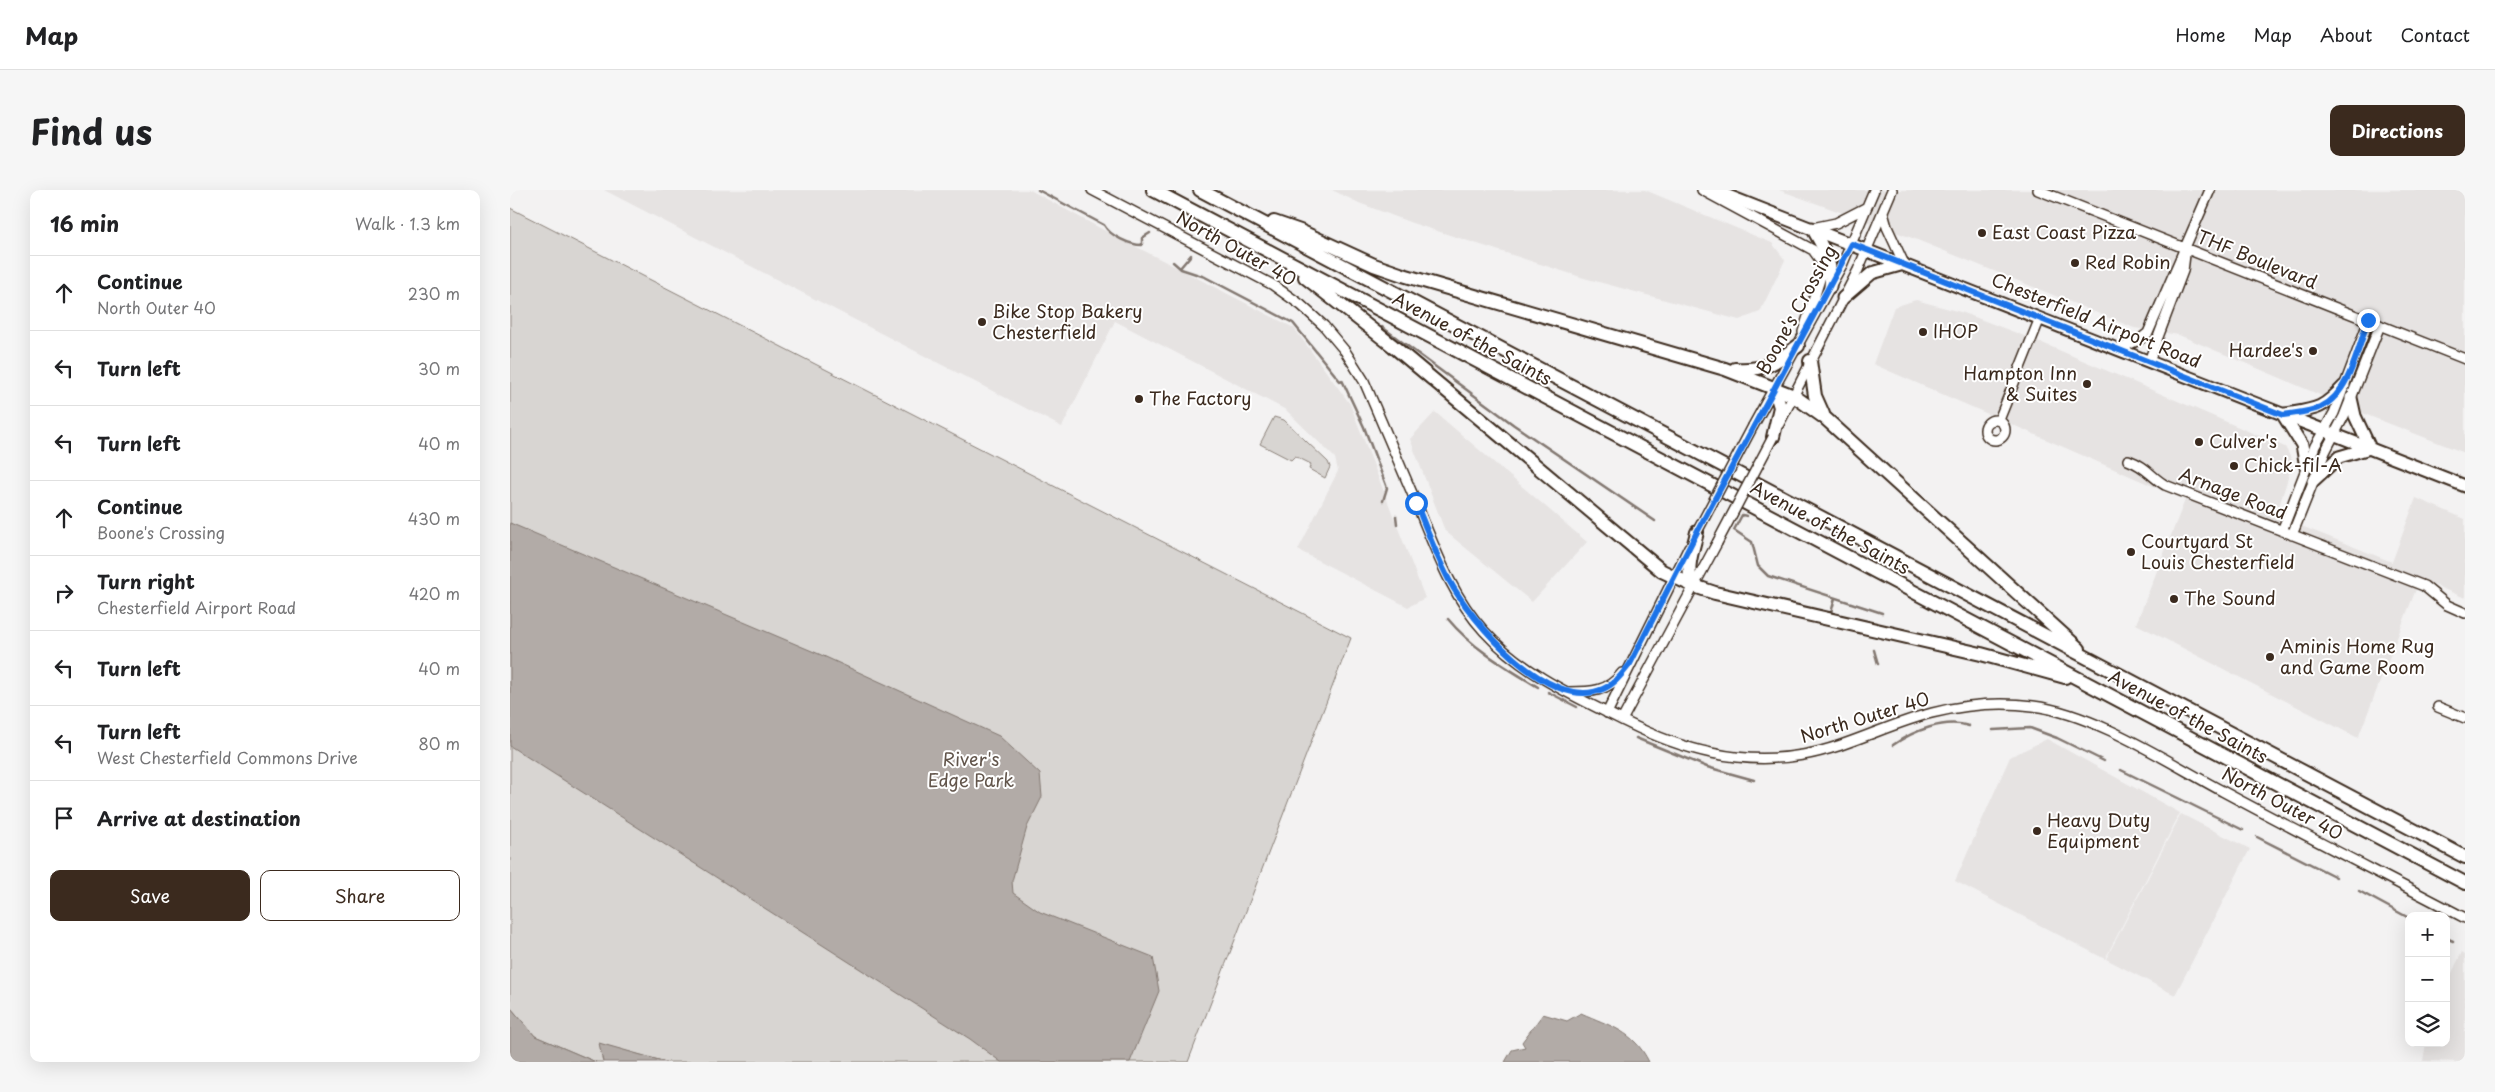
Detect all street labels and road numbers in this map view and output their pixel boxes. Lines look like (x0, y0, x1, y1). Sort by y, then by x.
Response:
street label: North Outer 40 (1172, 203, 1302, 292)
street label: THF Boulevard (2193, 222, 2322, 295)
street label: Boone's Crossing (1749, 240, 1842, 379)
street label: Chesterfield Airport Road (1988, 265, 2205, 374)
street label: Avenue of the Saints (1388, 284, 1557, 391)
street label: Arnage Road (2176, 460, 2291, 526)
street label: Avenue of the Saints (1746, 473, 1915, 580)
street label: Avenue of the Saints (2104, 662, 2273, 769)
street label: North Outer 40 (1797, 684, 1932, 749)
street label: North Outer 40 (2217, 759, 2348, 846)

